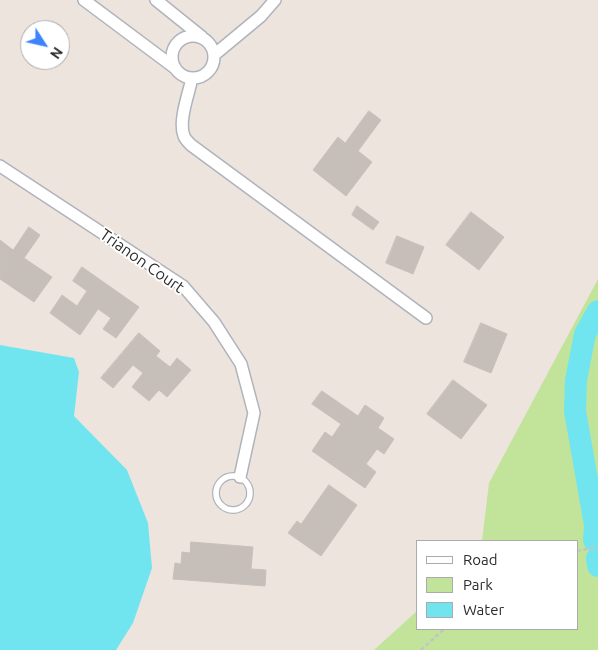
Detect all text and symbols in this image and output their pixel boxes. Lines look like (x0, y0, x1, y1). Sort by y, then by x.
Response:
north arrow (20, 20, 70, 70)
text: N (47, 44, 66, 62)
street label: Trianon Court (96, 225, 188, 297)
legend (416, 540, 578, 630)
text: Road (463, 551, 498, 568)
text: Park (463, 576, 493, 593)
text: Water (463, 601, 504, 618)

